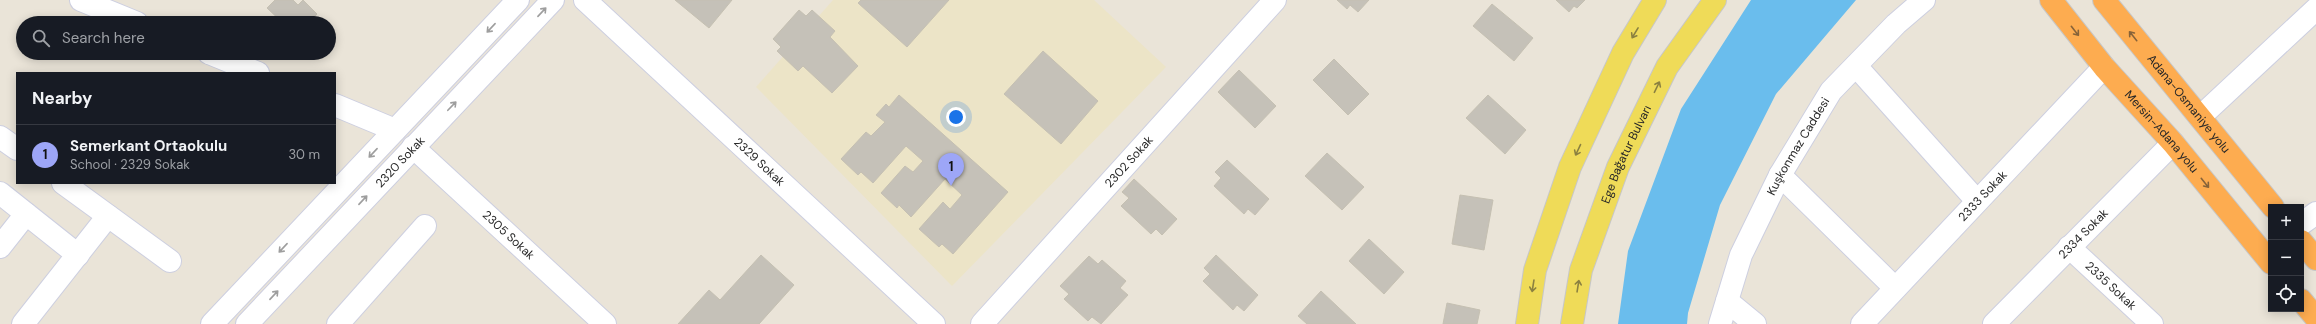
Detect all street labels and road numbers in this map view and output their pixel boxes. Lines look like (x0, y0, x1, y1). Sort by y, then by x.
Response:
street label: Adana-Osmaniye yolu (2144, 51, 2234, 157)
street label: Mersin-Adana yolu (2121, 87, 2202, 176)
street label: Kuşkonmaz Caddesi (1763, 94, 1833, 198)
street label: Ege Bağatur Bulvarı (1598, 103, 1655, 206)
street label: 2302 Sokak (1101, 132, 1157, 191)
street label: 2320 Sokak (372, 133, 428, 191)
street label: 2329 Sokak (730, 134, 788, 190)
street label: 2333 Sokak (1955, 167, 2010, 225)
street label: 2334 Sokak (2055, 205, 2112, 262)
street label: 2305 Sokak (479, 207, 538, 263)
street label: 2335 Sokak (2082, 258, 2140, 314)

